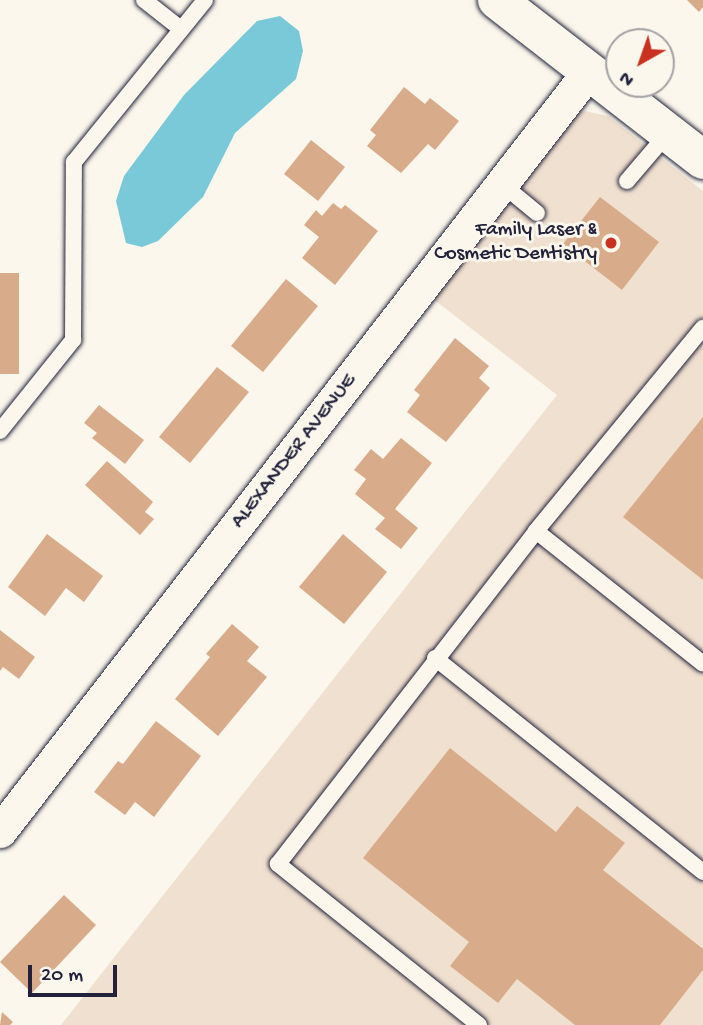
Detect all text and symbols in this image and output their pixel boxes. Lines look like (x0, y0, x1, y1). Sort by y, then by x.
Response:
north arrow (605, 28, 675, 98)
text: N (615, 65, 640, 91)
place label: Family Laser & Cosmetic Dentistry (434, 218, 597, 268)
marker: Family Laser & Cosmetic Dentistry (603, 235, 619, 251)
street label: ALEXANDER AVENUE (227, 370, 363, 534)
scale bar (32, 951, 121, 995)
text: 20 m (41, 964, 83, 989)

